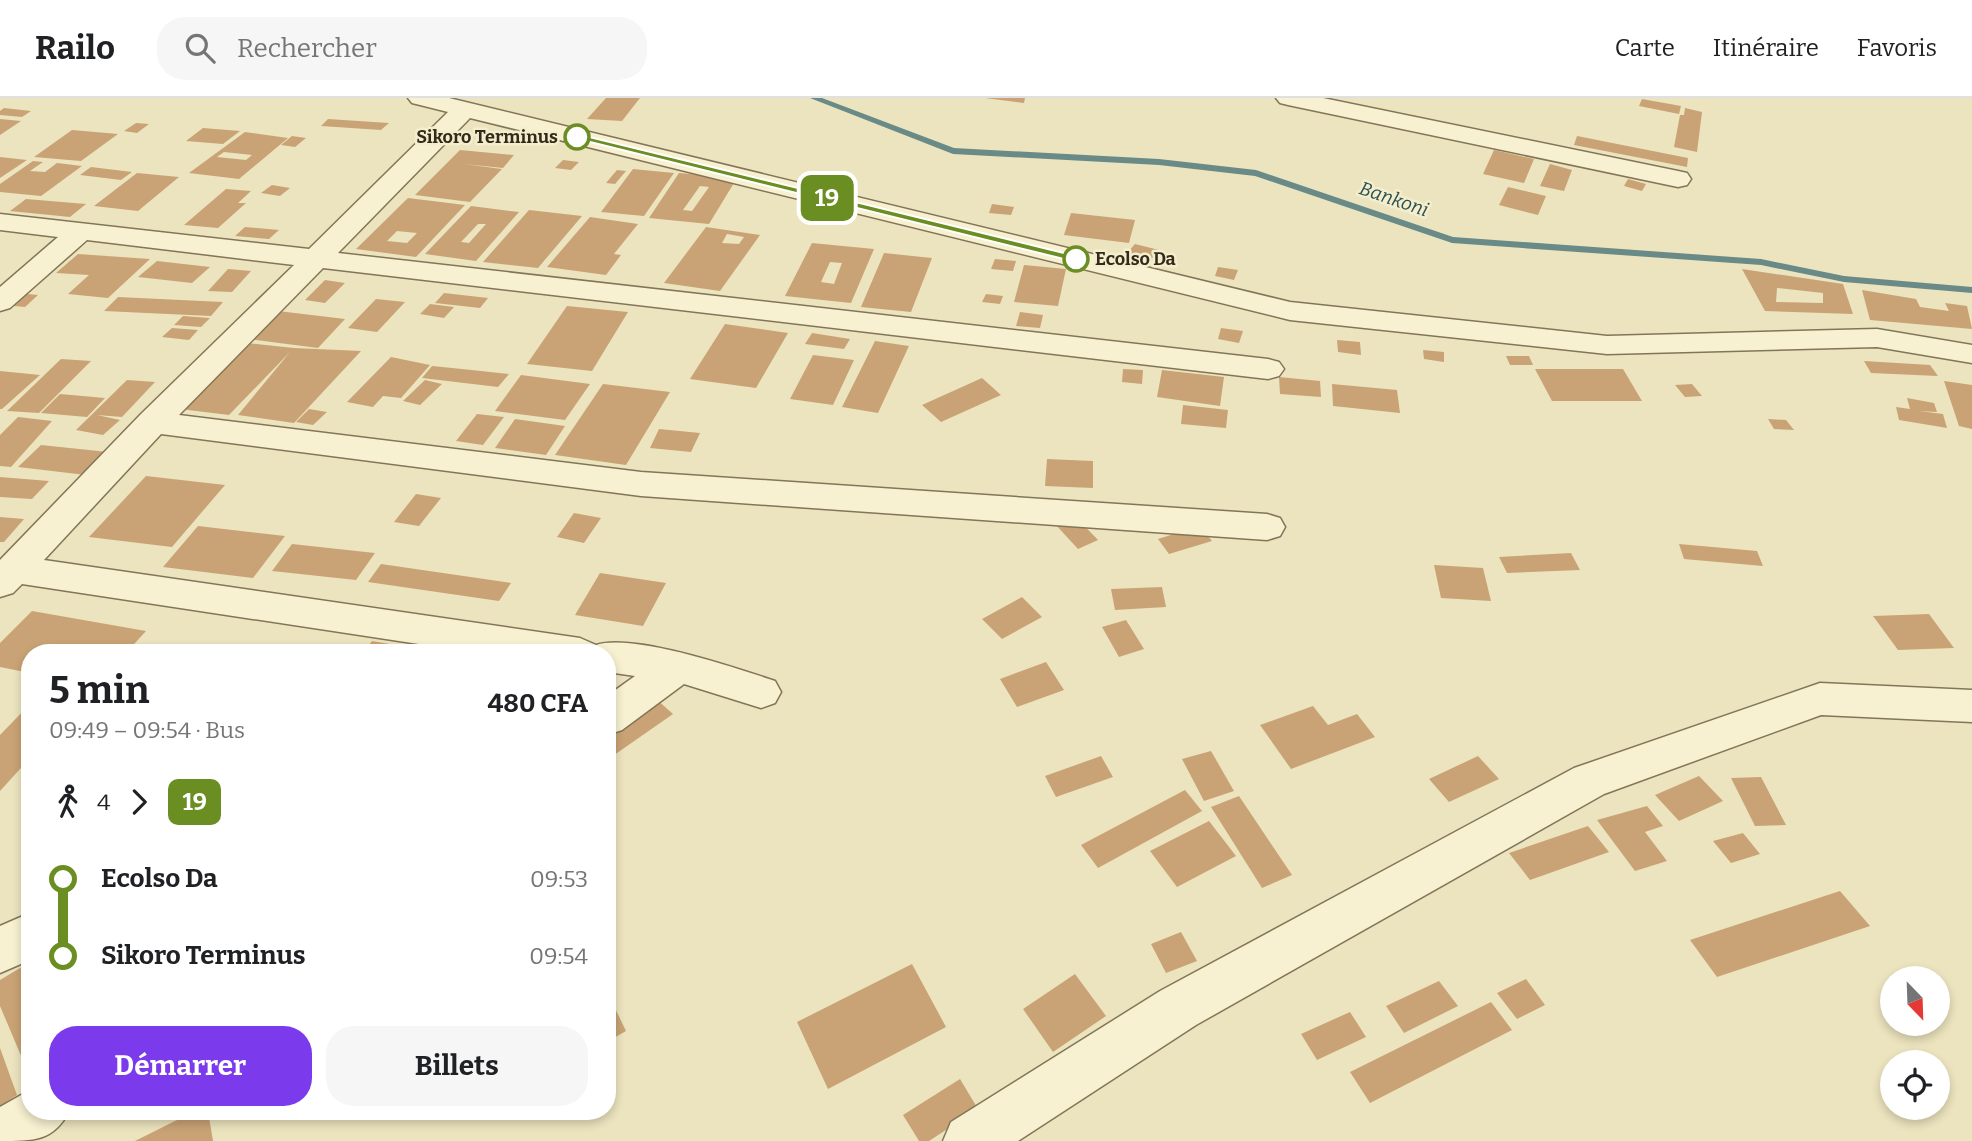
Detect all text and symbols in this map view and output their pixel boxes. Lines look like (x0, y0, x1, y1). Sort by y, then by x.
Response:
search box (157, 17, 647, 80)
text: Railo (35, 28, 115, 68)
icon: search (181, 29, 219, 67)
text: Rechercher (237, 33, 377, 64)
text: Carte (1615, 34, 1675, 62)
text: Itinéraire (1713, 34, 1819, 62)
text: Favoris (1857, 34, 1937, 62)
marker: Sikoro Terminus (564, 124, 590, 150)
place label: Sikoro Terminus (416, 126, 558, 148)
line badge: 19 (796, 175, 858, 221)
water label: Bankoni (1356, 176, 1432, 222)
text: 19 (815, 184, 839, 212)
marker: Ecolso Da (1063, 246, 1089, 272)
place label: Ecolso Da (1095, 248, 1176, 270)
text: 5 min (49, 667, 149, 713)
text: 480 CFA (487, 688, 588, 719)
text: 09:49 – 09:54 · Bus (49, 716, 245, 744)
icon: walk (49, 783, 87, 821)
icon: forward (120, 783, 158, 821)
text: 4 (97, 788, 110, 816)
text: 19 (182, 788, 207, 816)
text: Ecolso Da (101, 863, 218, 894)
text: 09:53 (530, 865, 588, 893)
text: Sikoro Terminus (101, 940, 306, 971)
text: 09:54 (529, 942, 588, 970)
north arrow (1880, 966, 1950, 1036)
map controls (1880, 966, 1950, 1120)
button: Démarrer (49, 1026, 312, 1106)
button: Billets (326, 1026, 588, 1106)
button: locate (1880, 1050, 1950, 1120)

